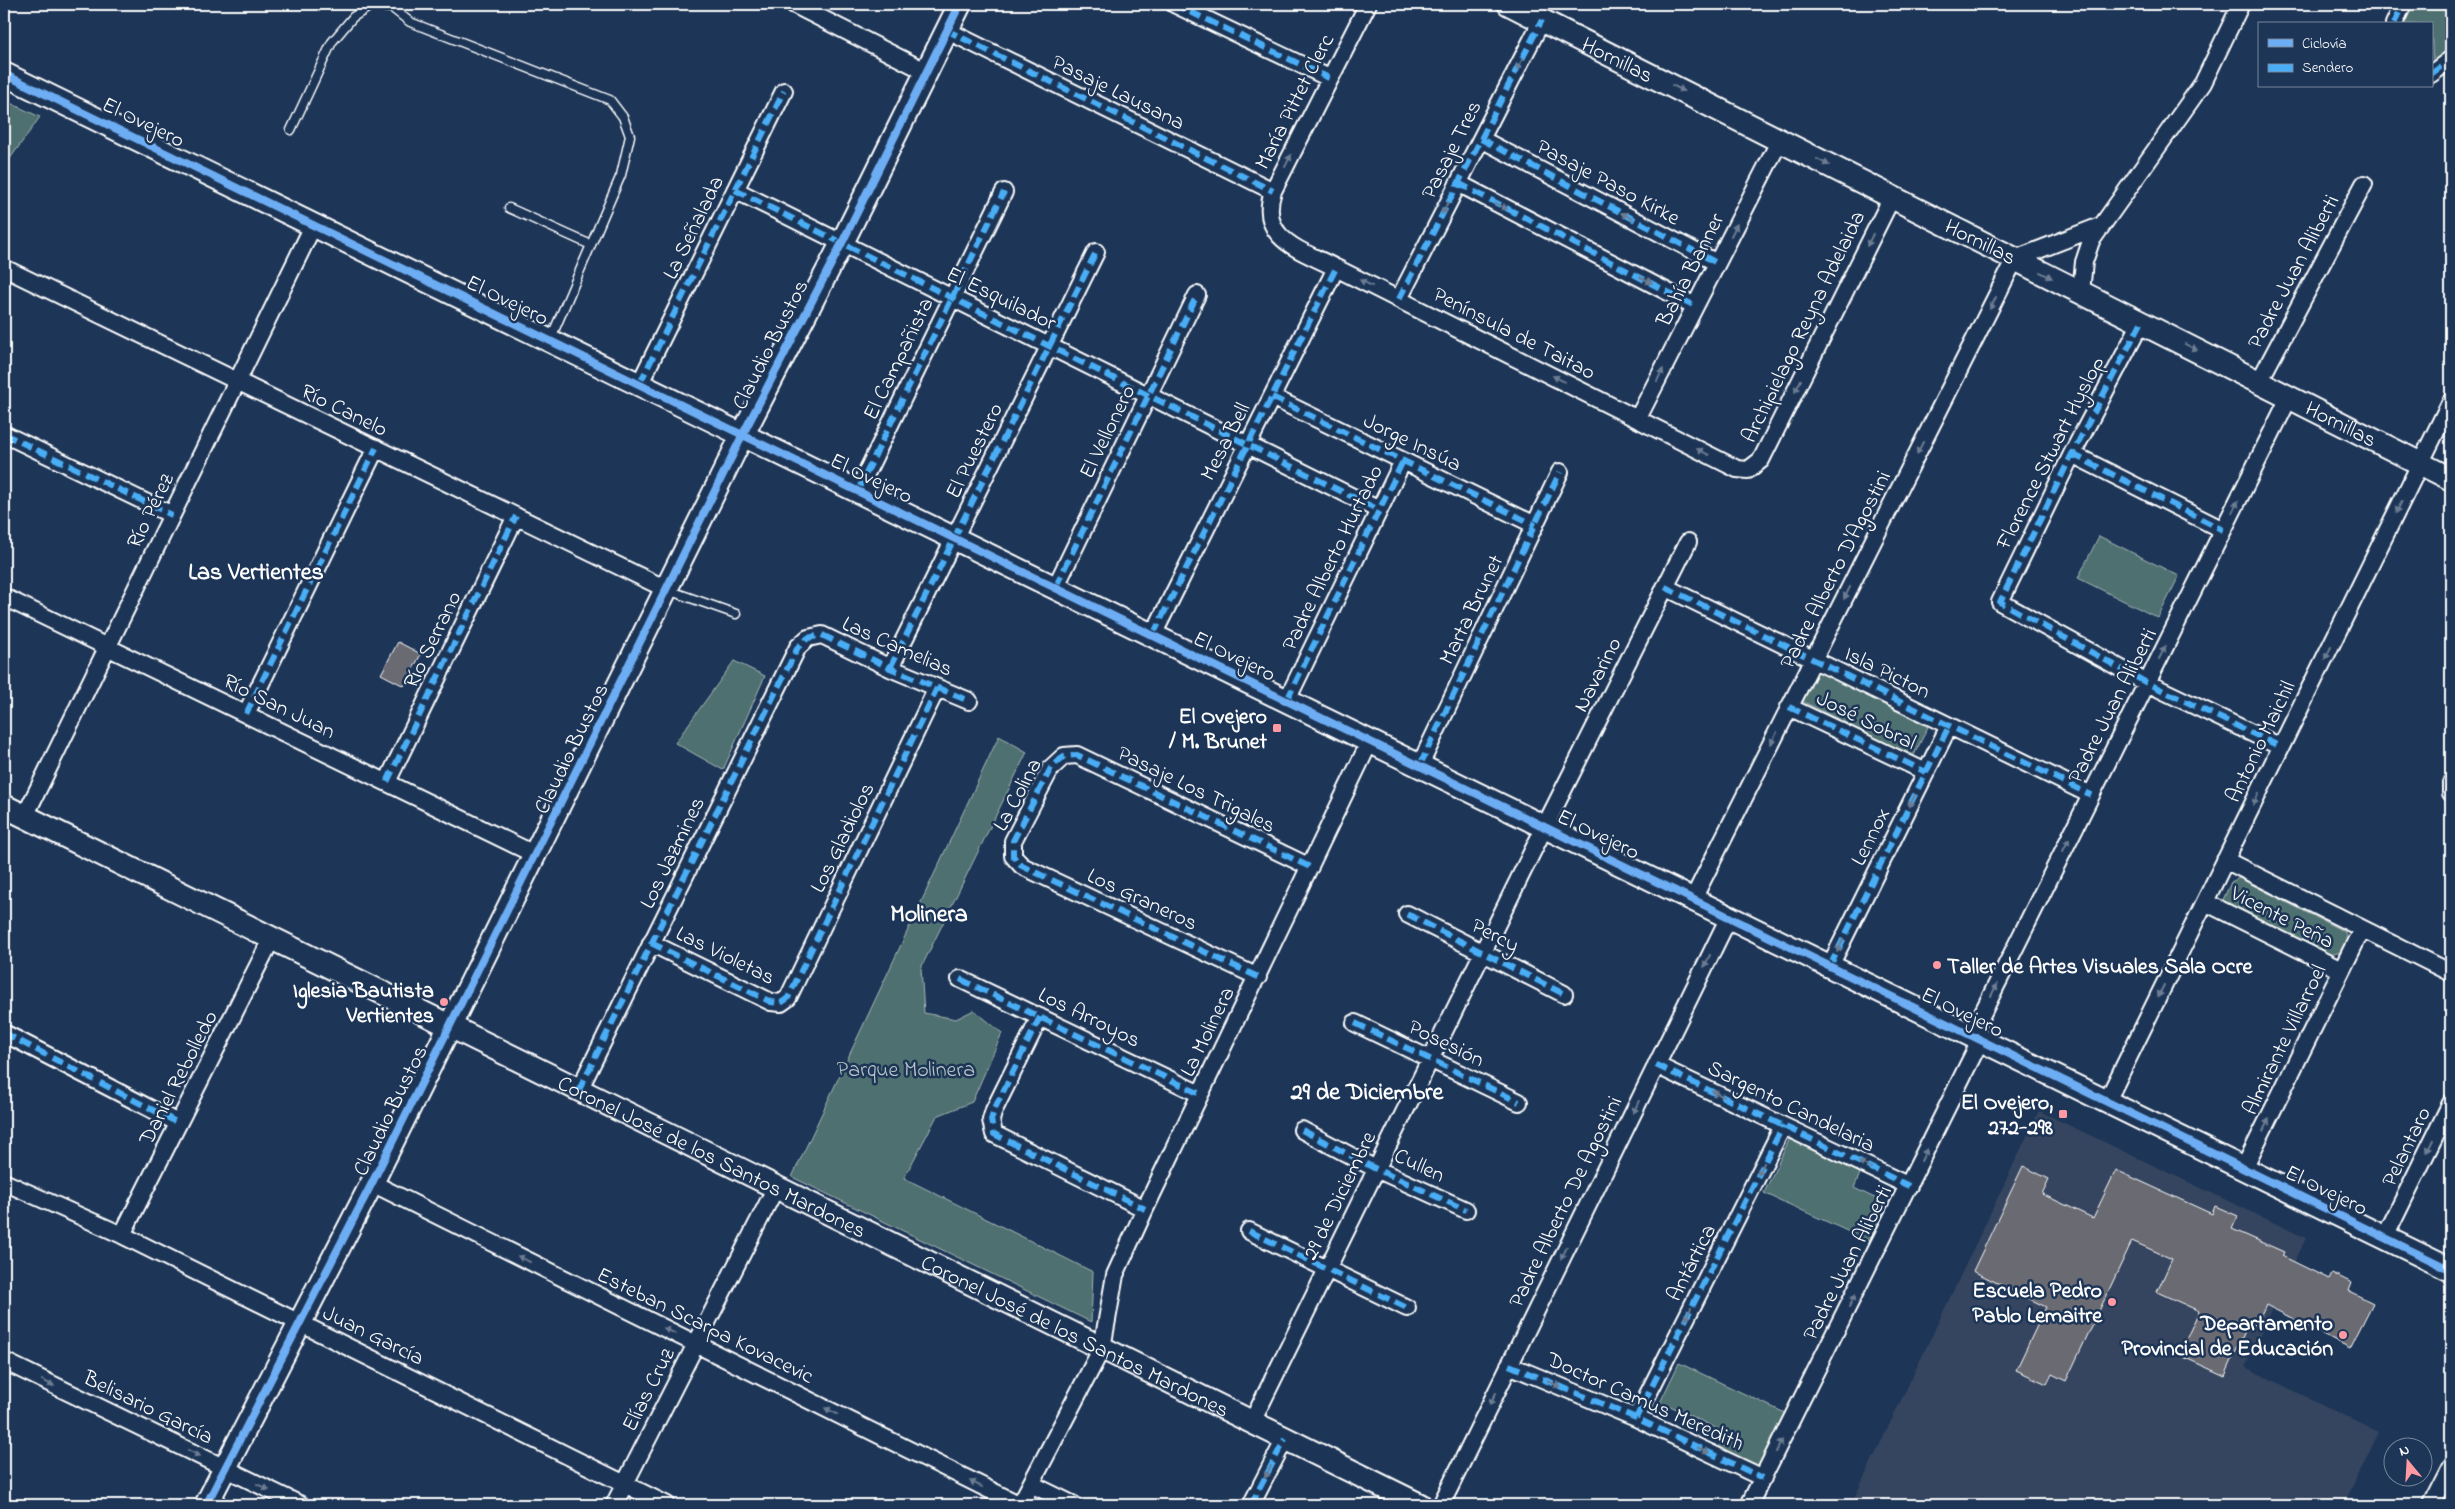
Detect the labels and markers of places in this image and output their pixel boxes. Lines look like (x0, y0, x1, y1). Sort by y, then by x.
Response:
place label: El Ovejero / M. Brunet (1168, 702, 1268, 759)
marker: El Ovejero / M. Brunet (1271, 722, 1283, 734)
place label: Taller de Artes Visuales Sala Ocre (1947, 952, 2253, 984)
marker: Taller de Artes Visuales Sala Ocre (1931, 959, 1943, 971)
place label: Iglesia Bautista Vertientes (293, 976, 434, 1033)
marker: Iglesia Bautista Vertientes (438, 996, 450, 1008)
place label: El Ovejero, 272-298 (1961, 1088, 2054, 1145)
marker: El Ovejero, 272-298 (2057, 1108, 2069, 1120)
place label: Escuela Pedro Pablo Lemaitre (1972, 1276, 2103, 1333)
marker: Escuela Pedro Pablo Lemaitre (2106, 1296, 2118, 1308)
place label: Departamento Provincial de Educación (2122, 1309, 2333, 1366)
marker: Departamento Provincial de Educación (2337, 1329, 2349, 1341)

